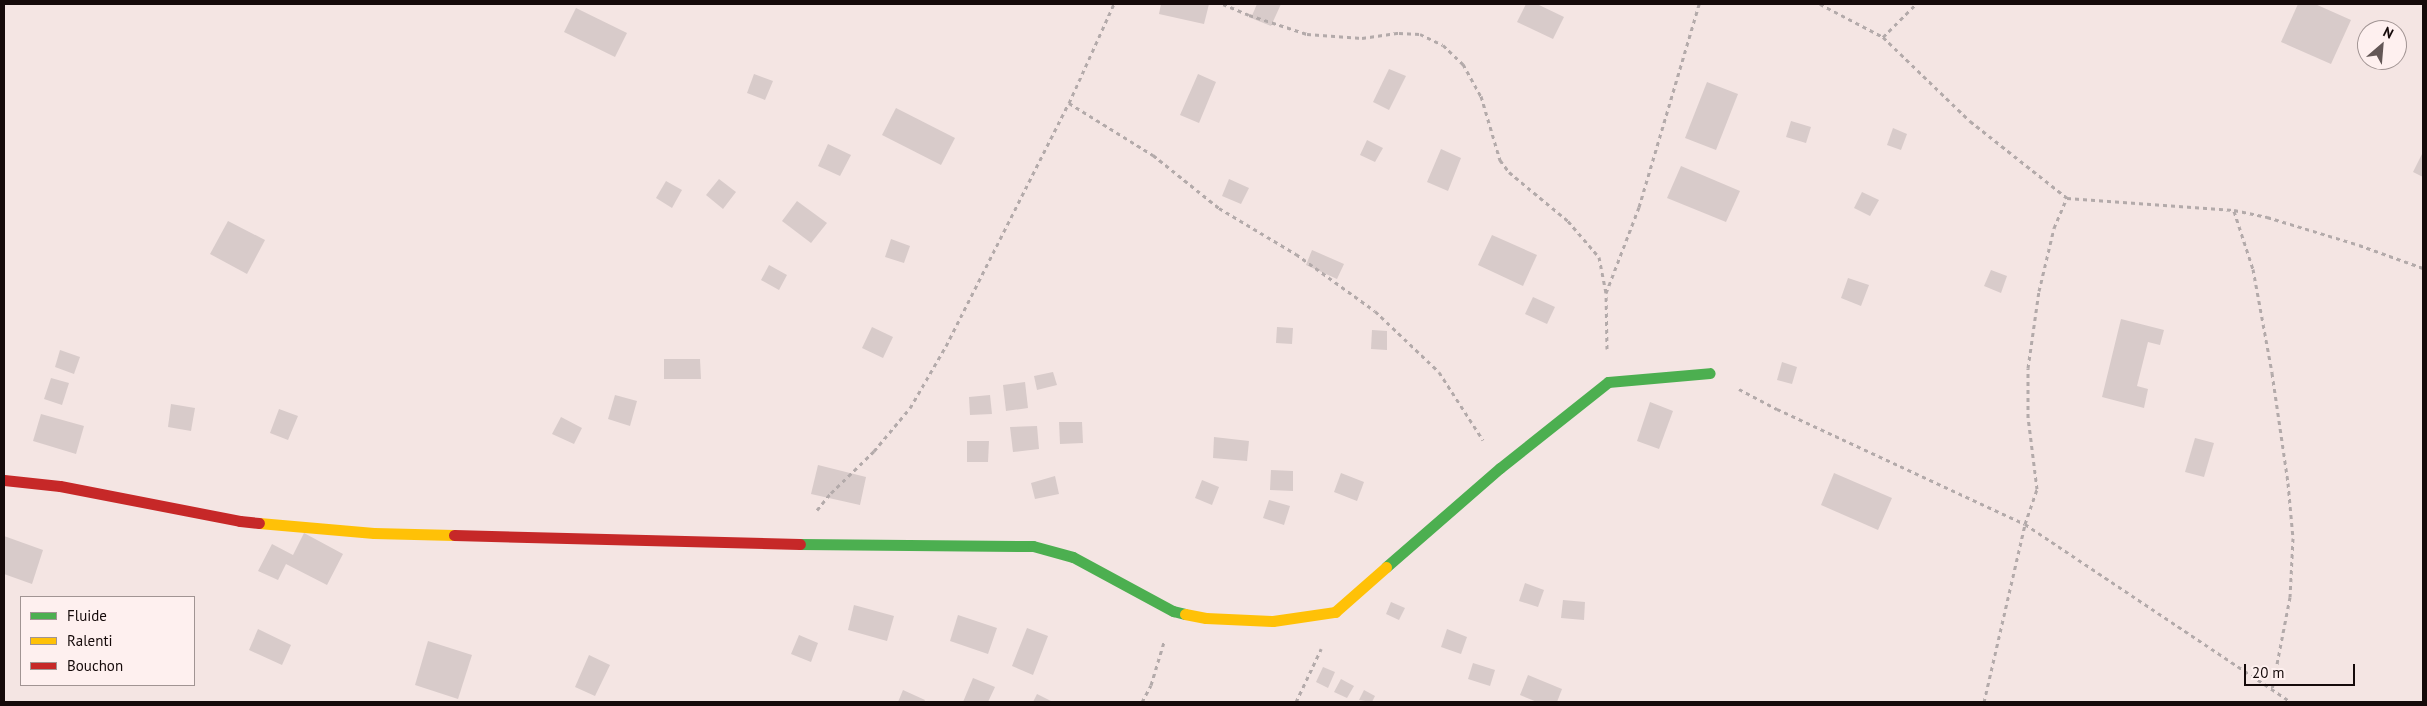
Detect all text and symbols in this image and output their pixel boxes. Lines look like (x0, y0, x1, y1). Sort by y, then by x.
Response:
north arrow (2357, 20, 2407, 70)
text: N (2380, 22, 2397, 43)
legend (20, 596, 195, 686)
text: Fluide (67, 606, 107, 625)
text: Ralenti (67, 631, 113, 650)
scale bar (2247, 654, 2358, 686)
text: Bouchon (67, 656, 123, 675)
text: 20 m (2252, 663, 2285, 682)

